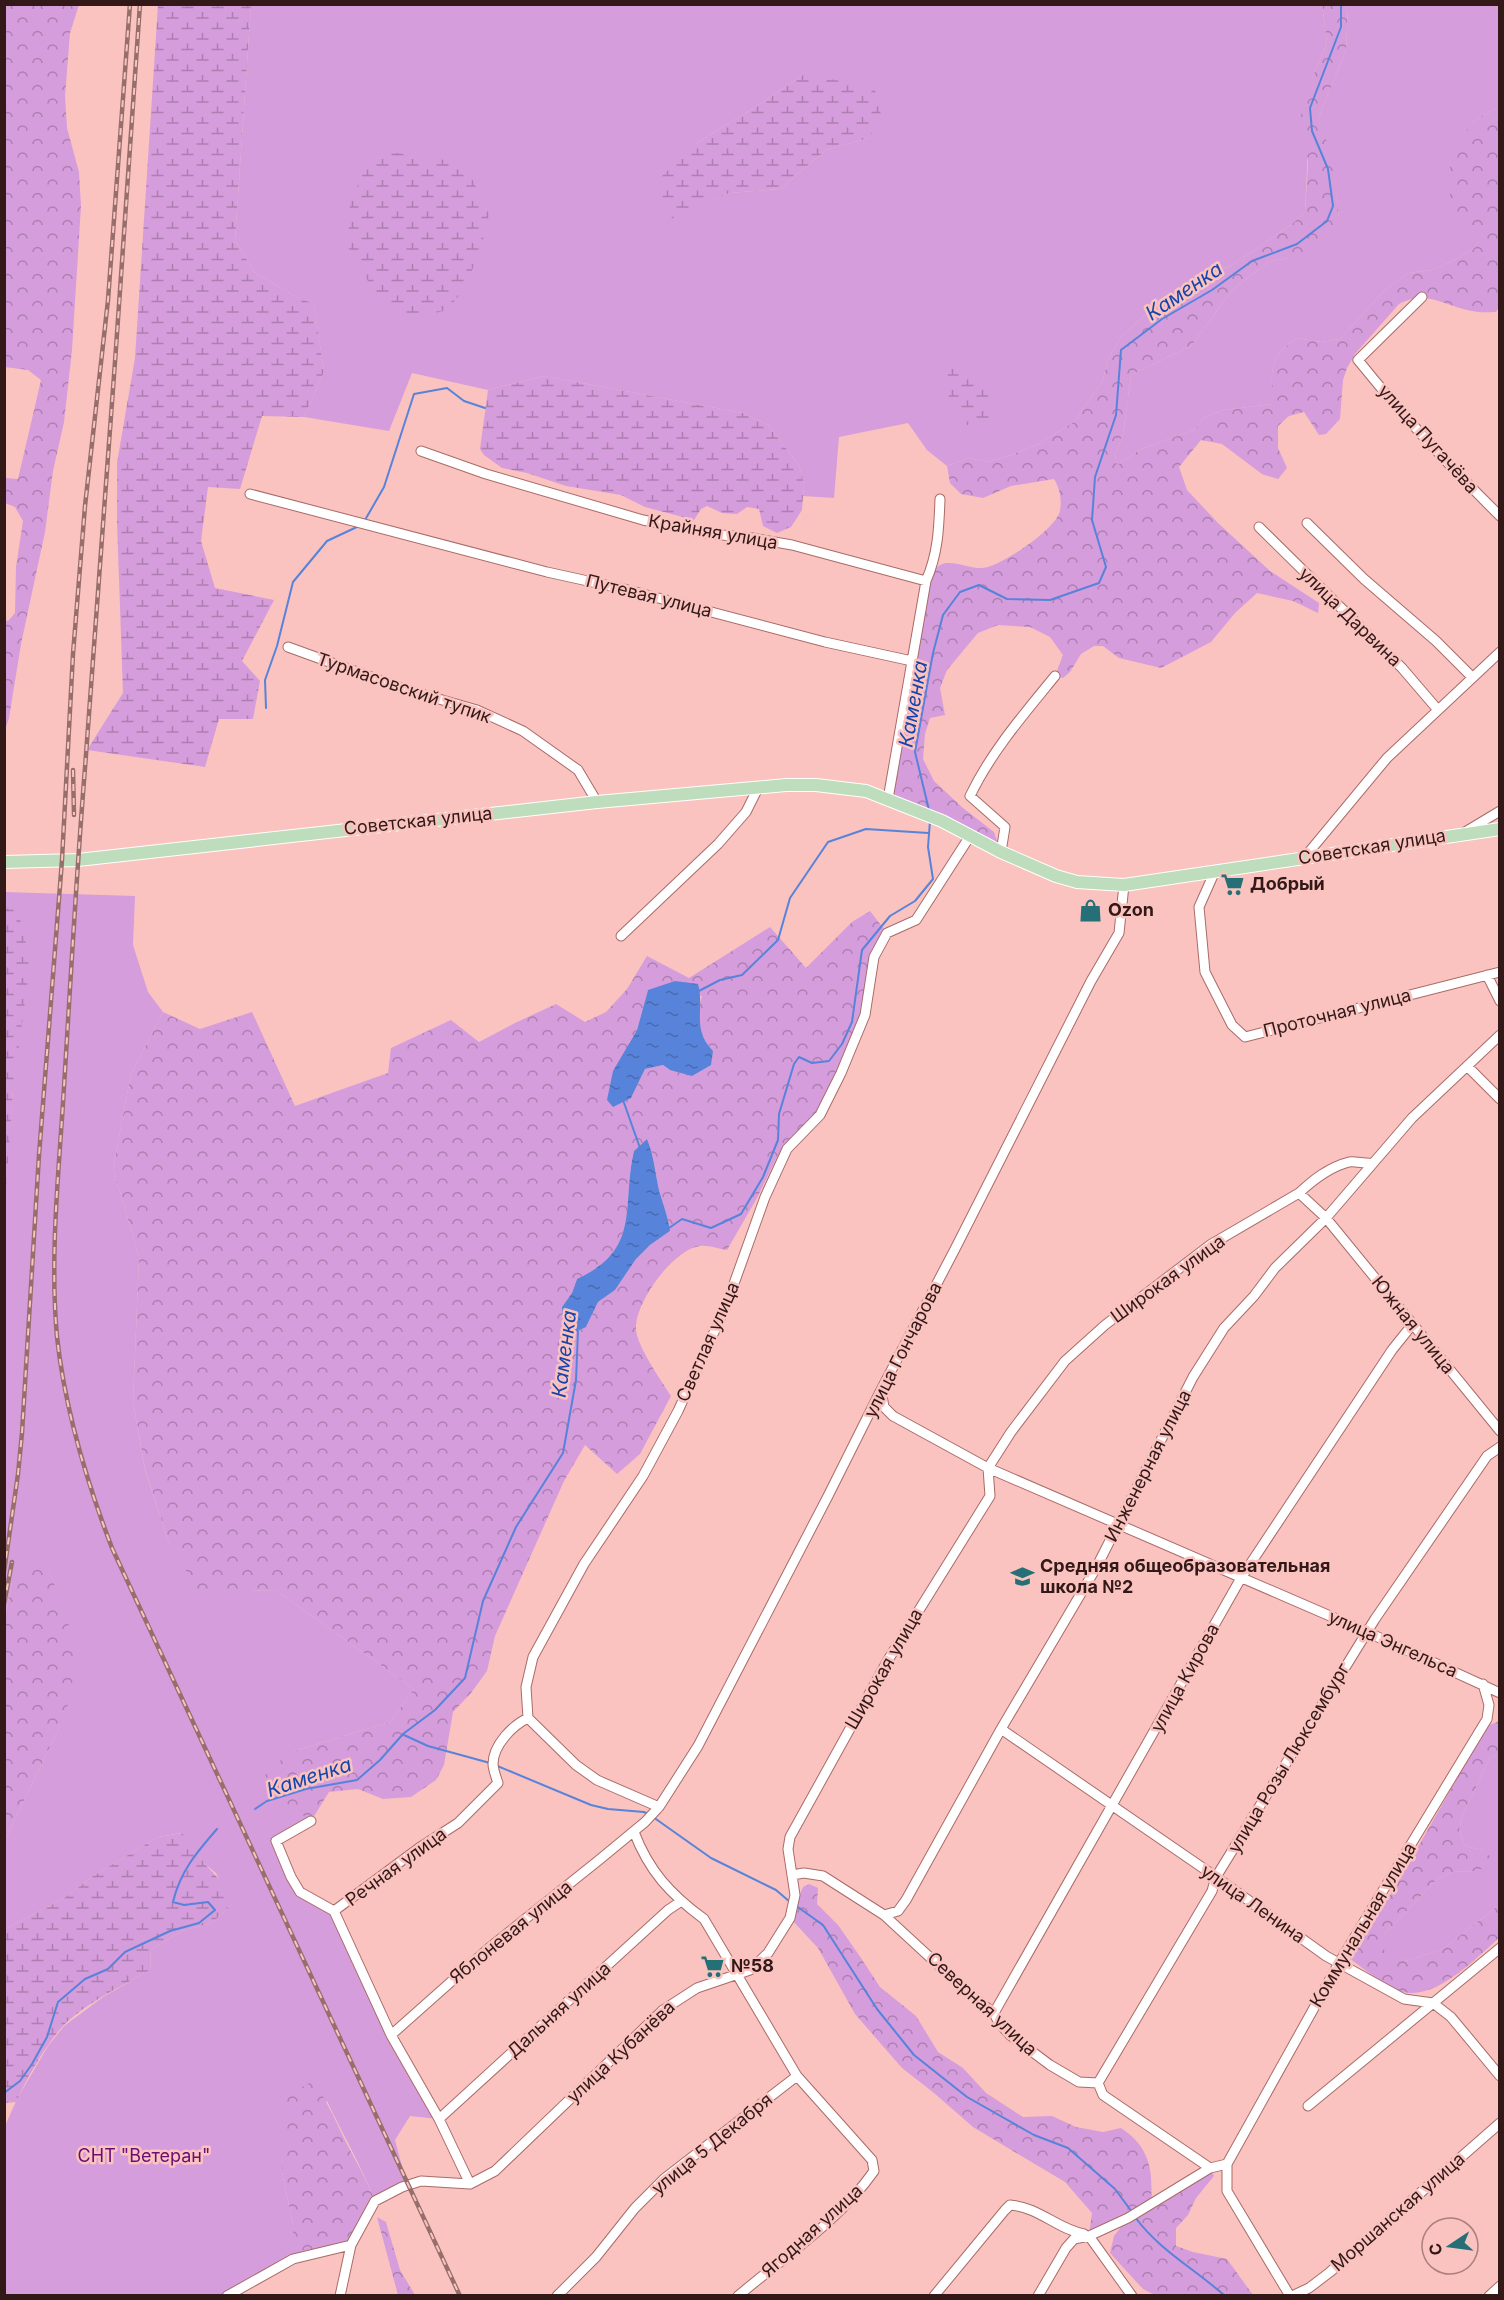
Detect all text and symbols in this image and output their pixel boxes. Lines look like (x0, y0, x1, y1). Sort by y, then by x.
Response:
water label: Каменка (1141, 257, 1227, 325)
street label: улица Пугачёва (1374, 380, 1483, 497)
street label: Крайняя улица (647, 510, 779, 553)
street label: улица Дарвина (1295, 563, 1406, 671)
street label: Путевая улица (584, 570, 714, 621)
street label: Турмасовский тупик (314, 648, 494, 727)
water label: Каменка (894, 659, 932, 749)
street label: Советская улица (343, 802, 493, 839)
street label: Советская улица (1297, 824, 1447, 869)
supermarket icon: Добрый (1219, 871, 1245, 897)
place label: Добрый (1250, 873, 1325, 894)
shop icon: Ozon (1077, 897, 1103, 923)
place label: Ozon (1108, 899, 1154, 920)
street label: Проточная улица (1261, 984, 1413, 1041)
street label: Широкая улица (1107, 1230, 1229, 1327)
street label: Южная улица (1368, 1272, 1459, 1378)
street label: Светлая улица (672, 1279, 743, 1405)
street label: улица Гончарова (859, 1279, 946, 1421)
water label: Каменка (547, 1309, 581, 1399)
street label: Инженерная улица (1100, 1386, 1195, 1545)
place label: Средняя общеобразовательная школа №2 (1040, 1555, 1330, 1597)
school or university icon: Средняя общеобразовательная школа №2 (1009, 1563, 1035, 1589)
street label: Широкая улица (841, 1605, 927, 1733)
street label: улица Энгельса (1325, 1606, 1461, 1681)
street label: улица Кирова (1146, 1620, 1223, 1736)
street label: улица Розы Люксембург (1223, 1659, 1354, 1857)
water label: Каменка (264, 1752, 354, 1802)
street label: Речная улица (341, 1823, 450, 1910)
street label: Коммунальная улица (1305, 1839, 1420, 2011)
street label: улица Ленина (1197, 1860, 1309, 1947)
street label: Яблоневая улица (445, 1876, 576, 1987)
street label: Северная улица (923, 1947, 1042, 2060)
supermarket icon: №58 (700, 1953, 726, 1979)
place label: №58 (731, 1955, 774, 1976)
street label: Дальняя улица (503, 1958, 615, 2062)
street label: улица Кубанёва (562, 1996, 679, 2107)
street label: улица 5 Декабря (647, 2089, 776, 2199)
park label: СНТ "Ветеран" (78, 2145, 210, 2166)
street label: Моршанская улица (1327, 2148, 1469, 2275)
street label: Ягодная улица (757, 2180, 866, 2281)
north arrow (1420, 2216, 1480, 2276)
text: С (1424, 2241, 1446, 2257)

